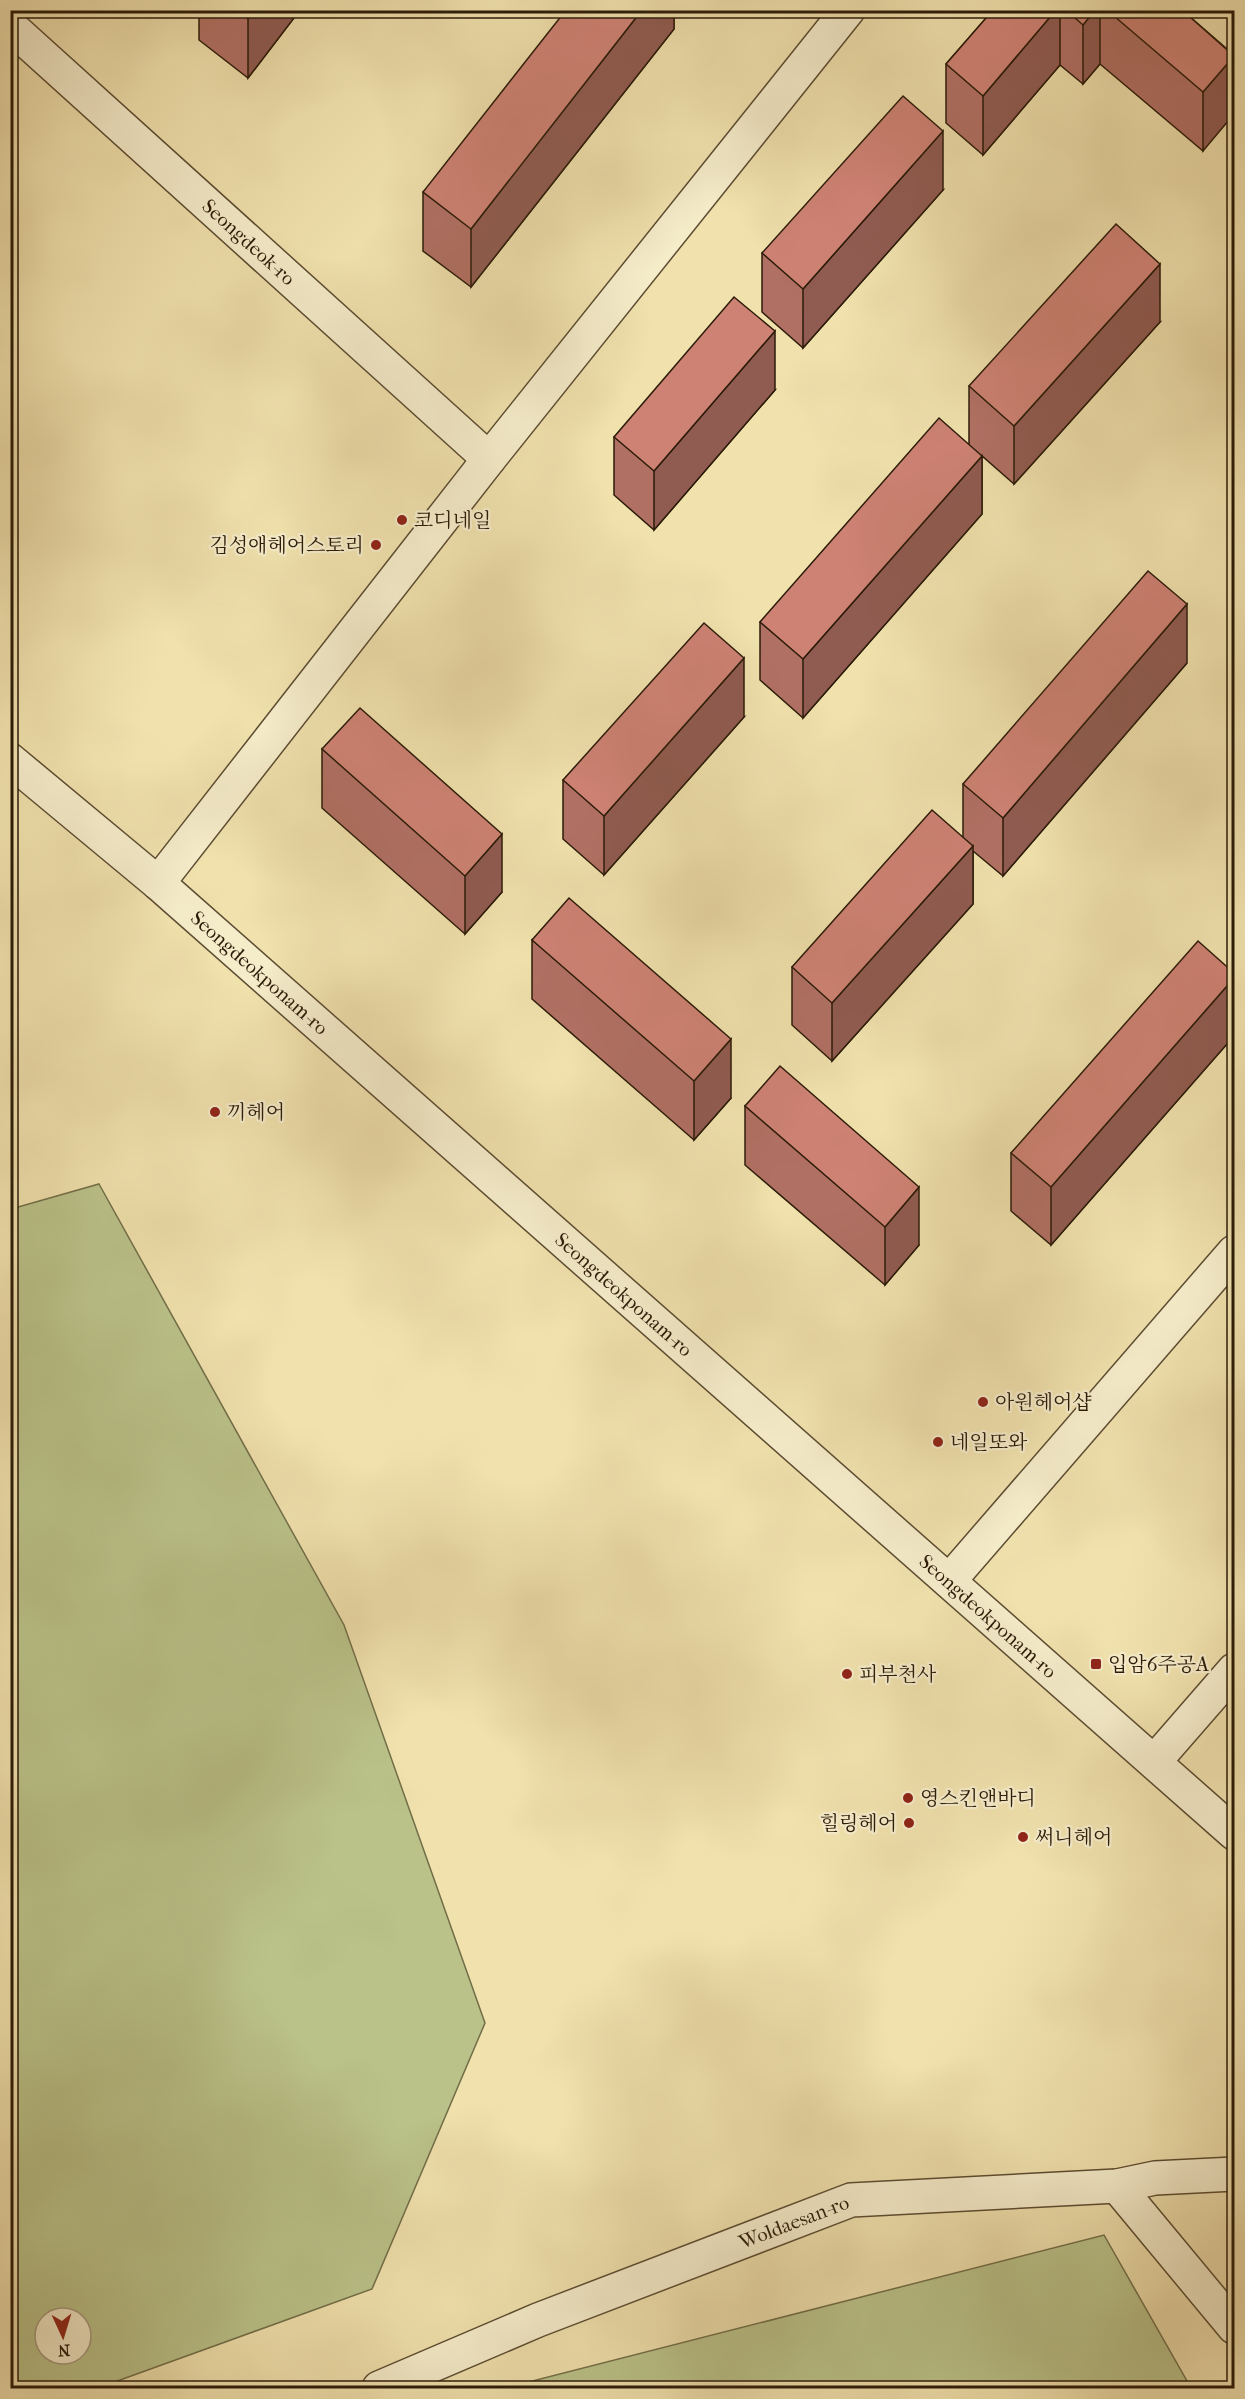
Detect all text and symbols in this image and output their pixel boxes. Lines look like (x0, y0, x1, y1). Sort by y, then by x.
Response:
street label: Seongdeok-ro (197, 194, 300, 290)
place label: 코디네일 (414, 509, 491, 532)
marker: 코디네일 (395, 513, 409, 527)
place label: 김성애헤어스토리 (209, 534, 364, 557)
marker: 김성애헤어스토리 (369, 538, 383, 552)
street label: Seongdeokponam-ro (186, 906, 333, 1040)
place label: 끼헤어 (227, 1101, 285, 1124)
marker: 끼헤어 (208, 1105, 222, 1119)
street label: Seongdeokponam-ro (550, 1228, 697, 1362)
place label: 아원헤어샵 (995, 1391, 1092, 1414)
marker: 아원헤어샵 (976, 1395, 990, 1409)
place label: 네일또와 (950, 1431, 1028, 1454)
marker: 네일또와 (931, 1435, 945, 1449)
street label: Seongdeokponam-ro (914, 1550, 1061, 1683)
place label: 입암6주공A (1108, 1653, 1210, 1676)
marker: 입암6주공A (1089, 1657, 1103, 1671)
place label: 피부천사 (859, 1663, 937, 1686)
marker: 피부천사 (840, 1667, 854, 1681)
place label: 영스킨앤바디 (920, 1787, 1036, 1810)
marker: 영스킨앤바디 (901, 1791, 915, 1805)
place label: 힐링헤어 (820, 1812, 897, 1835)
marker: 힐링헤어 (902, 1816, 916, 1830)
place label: 써니헤어 (1035, 1826, 1112, 1849)
marker: 써니헤어 (1016, 1830, 1030, 1844)
street label: Woldaesan-ro (735, 2191, 852, 2254)
north arrow (33, 2306, 93, 2366)
text: N (56, 2341, 71, 2360)

